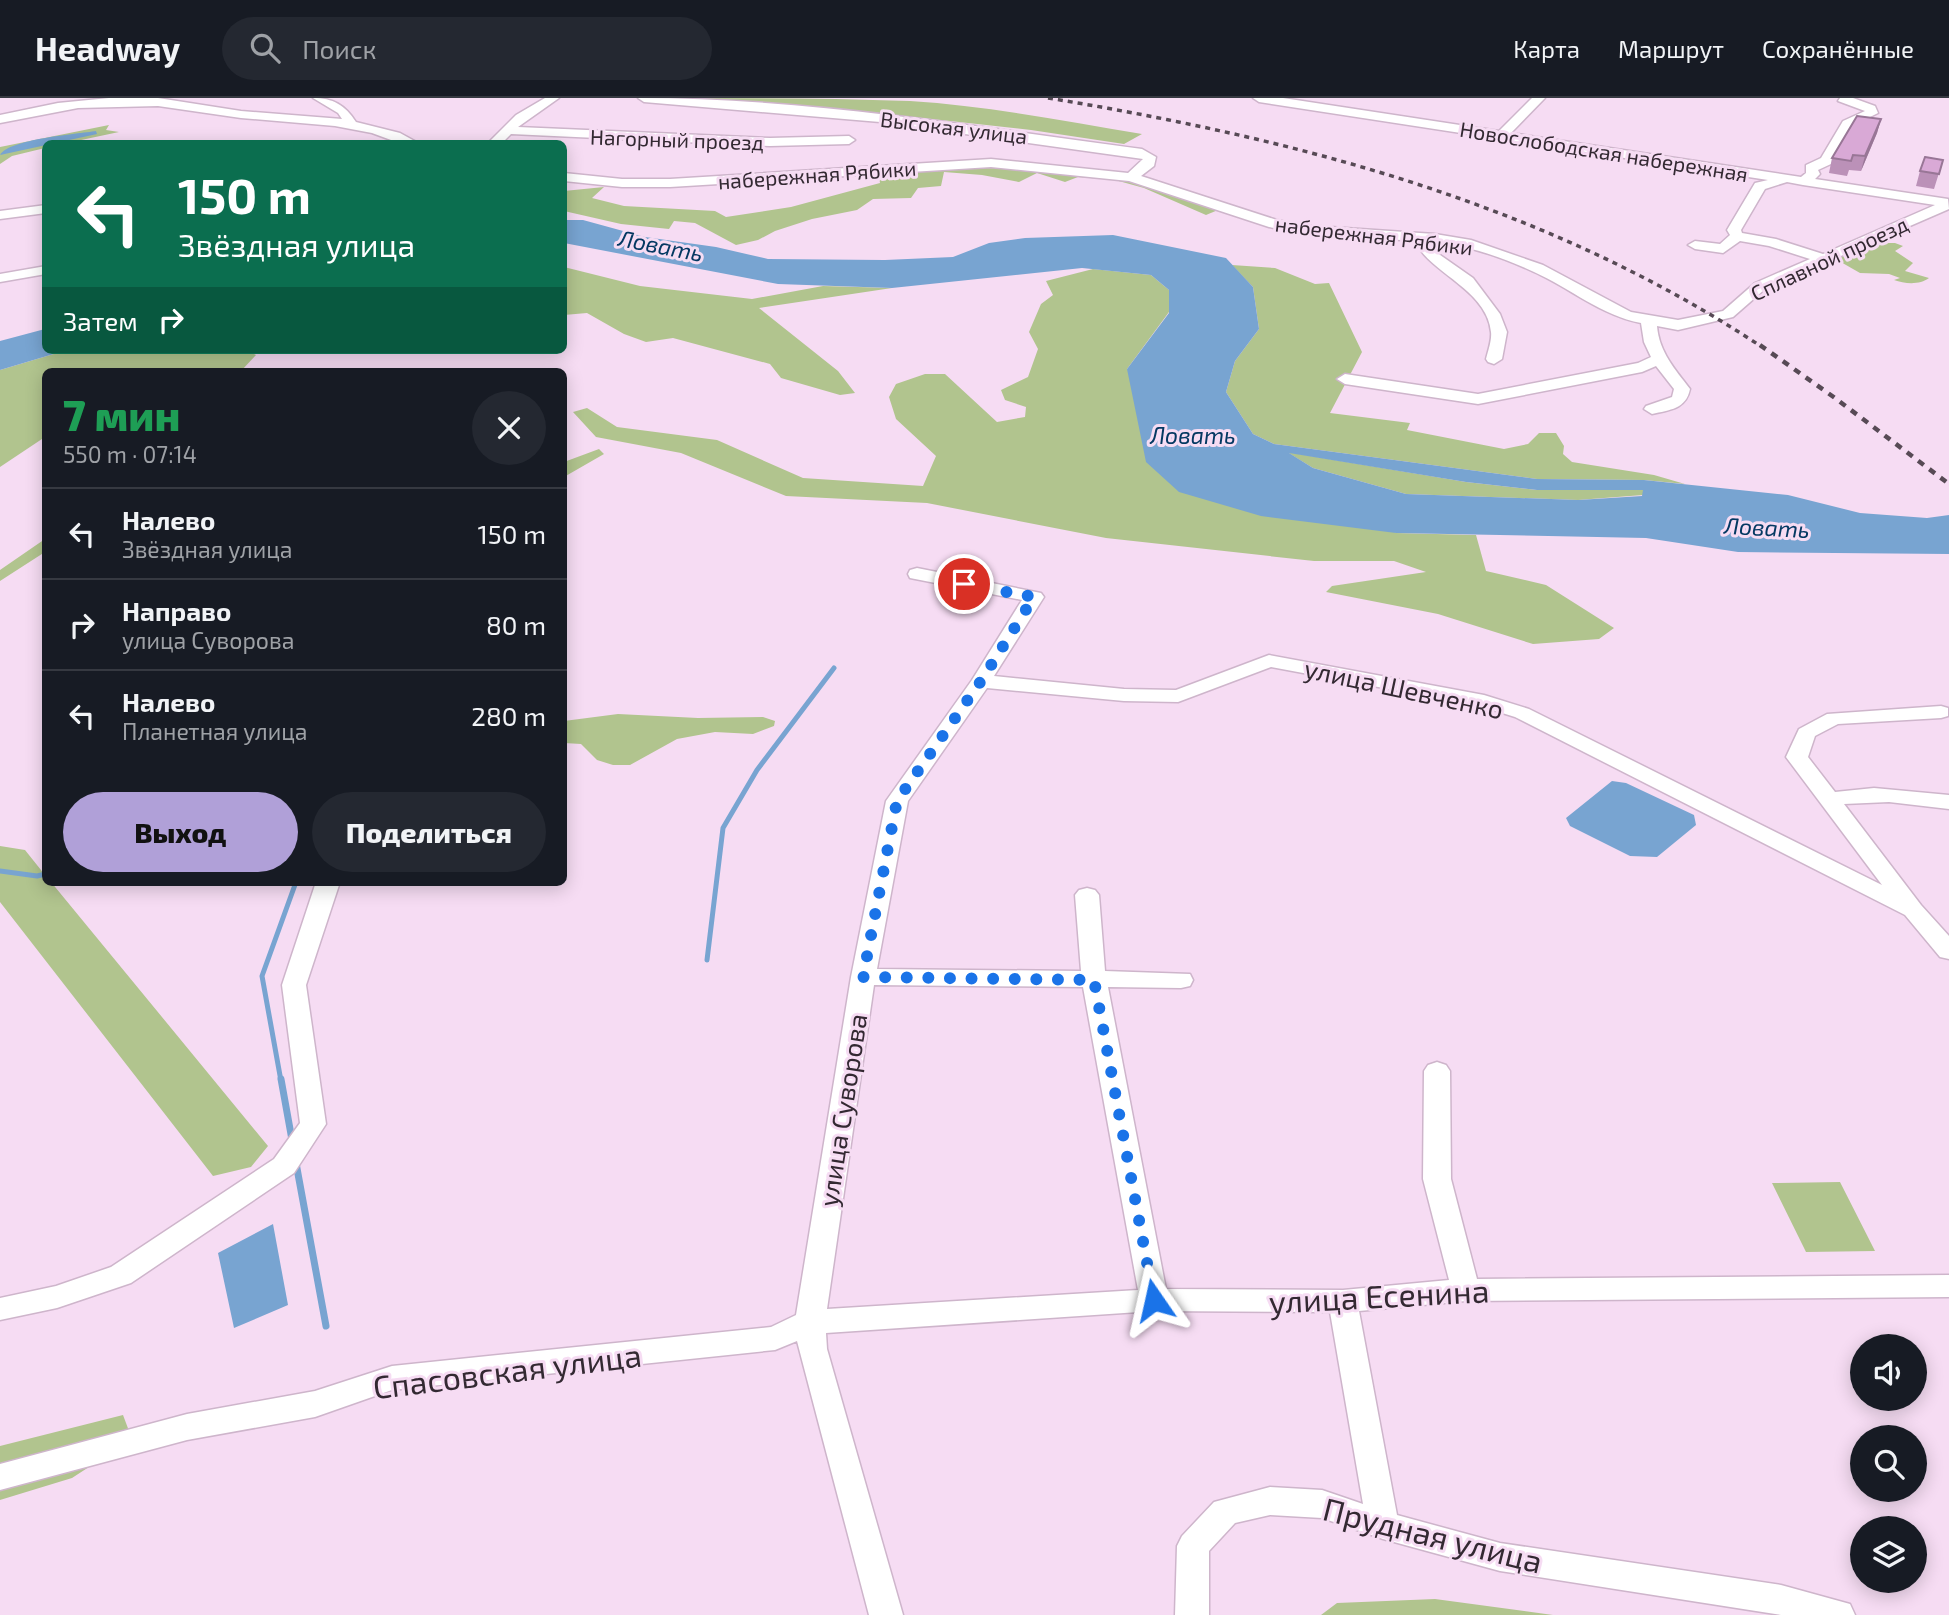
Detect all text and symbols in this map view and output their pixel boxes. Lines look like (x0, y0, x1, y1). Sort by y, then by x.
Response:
search box (222, 17, 712, 80)
text: Headway (35, 28, 180, 68)
icon: search (246, 29, 284, 67)
text: Поиск (302, 33, 376, 64)
text: Карта (1513, 34, 1580, 63)
text: Маршрут (1618, 34, 1724, 63)
text: Сохранённые (1762, 34, 1914, 63)
street label: Высокая улица (879, 106, 1029, 149)
street label: Новослободская набережная (1458, 116, 1750, 186)
street label: Нагорный проезд (590, 123, 764, 155)
street label: набережная Рябики (717, 155, 917, 193)
text: 150 m (178, 165, 311, 224)
icon: left (63, 168, 154, 259)
street label: набережная Рябики (1274, 210, 1474, 260)
street label: Сплавной проезд (1746, 211, 1912, 305)
water label: Ловать (615, 223, 706, 267)
text: Звёздная улица (178, 225, 415, 263)
icon: right (152, 301, 190, 339)
text: Затем (63, 305, 138, 336)
text: 7 мин (63, 389, 180, 439)
button: close (472, 391, 546, 465)
water label: Ловать (1149, 421, 1236, 449)
text: 550 m · 07:14 (63, 440, 197, 468)
text: Налево (122, 504, 215, 535)
water label: Ловать (1722, 511, 1811, 543)
icon: left (63, 515, 101, 553)
text: 150 m (477, 518, 546, 549)
text: Звёздная улица (122, 535, 293, 563)
pin (934, 554, 994, 614)
icon: arrive (945, 565, 983, 603)
text: Направо (122, 595, 231, 626)
icon: right (63, 606, 101, 644)
text: 80 m (486, 609, 546, 640)
text: улица Суворова (122, 626, 294, 654)
street label: улица Шевченко (1301, 652, 1506, 725)
text: Налево (122, 686, 215, 717)
icon: left (63, 697, 101, 735)
text: 280 m (471, 700, 546, 731)
text: Планетная улица (122, 717, 308, 745)
button: Выход (63, 792, 298, 872)
button: Поделиться (312, 792, 546, 872)
street label: улица Суворова (811, 1011, 874, 1209)
position arrow (1117, 1263, 1191, 1337)
street label: улица Есенина (1268, 1270, 1490, 1321)
map controls (1850, 1334, 1927, 1593)
button: sound (1850, 1334, 1927, 1411)
street label: Спасовская улица (371, 1335, 644, 1406)
button: search (1850, 1425, 1927, 1502)
street label: Прудная улица (1319, 1488, 1547, 1581)
button: layers (1850, 1516, 1927, 1593)

